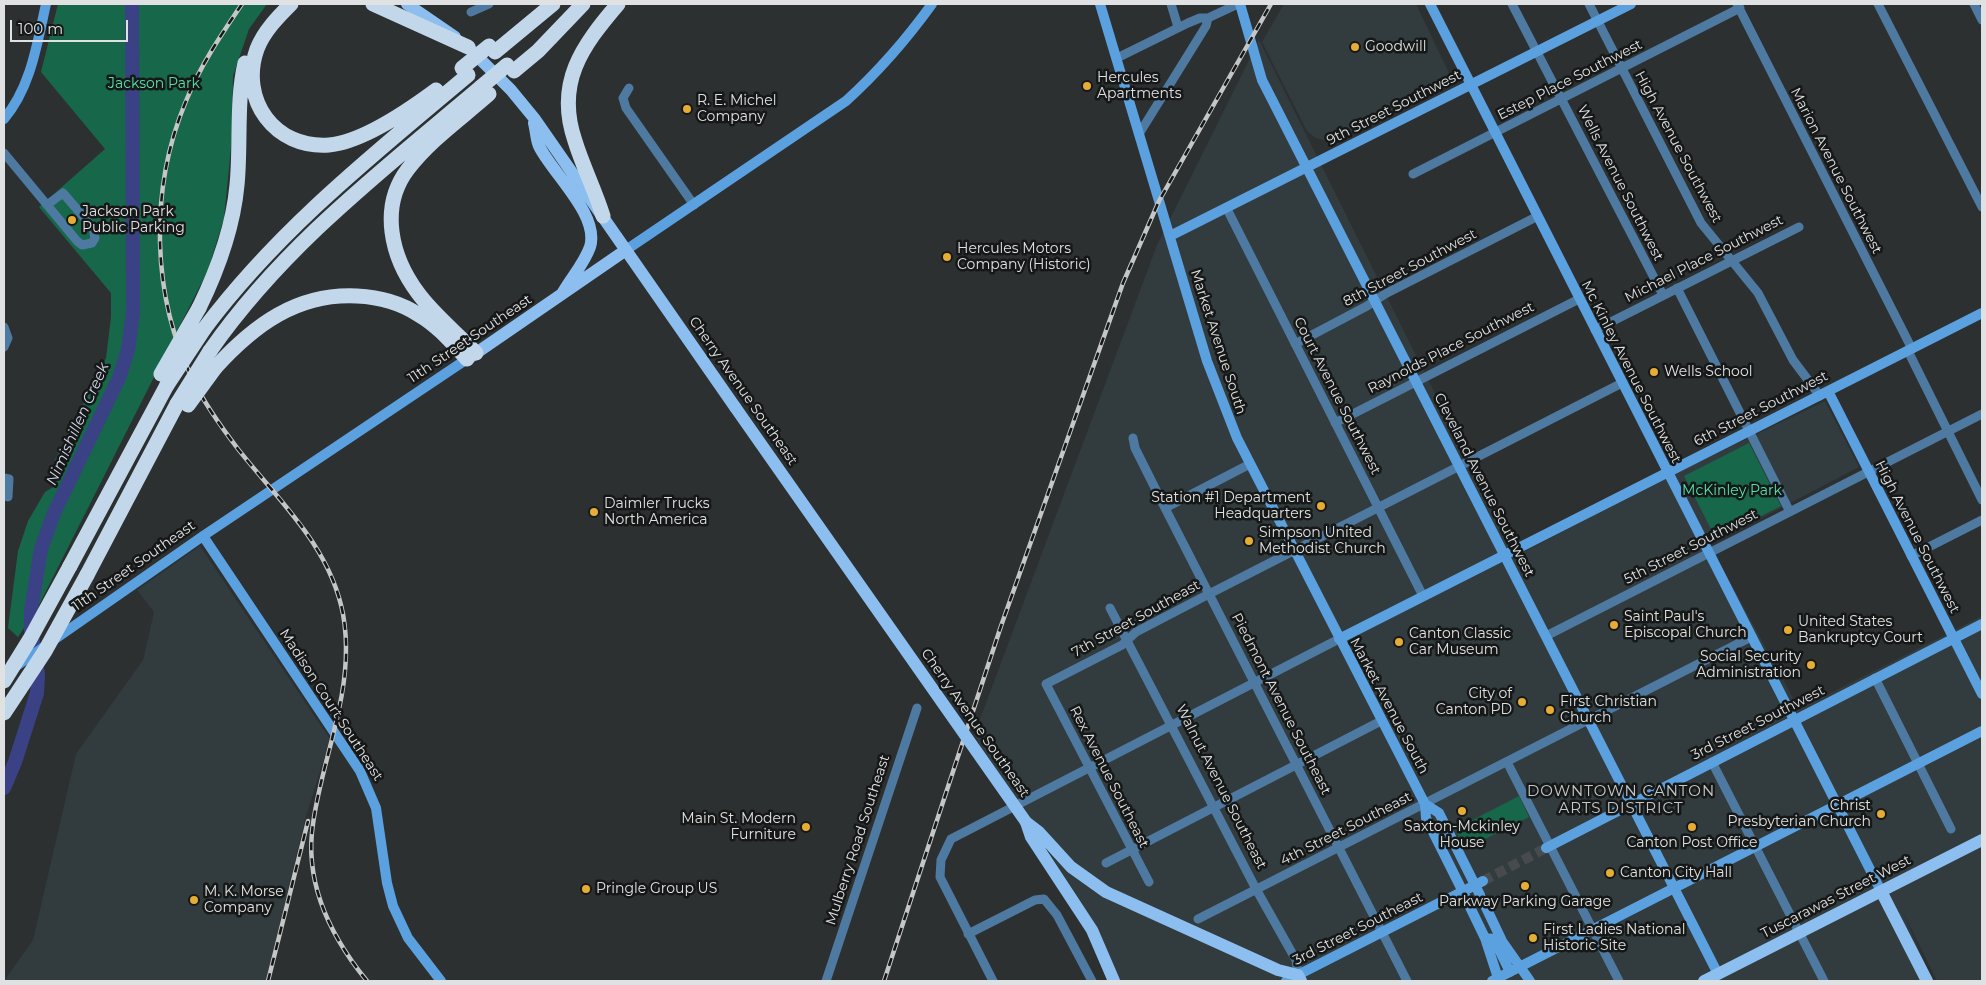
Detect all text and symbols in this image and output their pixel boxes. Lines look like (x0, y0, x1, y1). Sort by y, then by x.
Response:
scale bar (12, 10, 130, 42)
text: 100 m (18, 19, 63, 38)
street label: Estep Place Southwest (1495, 36, 1645, 124)
place label: Goodwill (1365, 39, 1426, 55)
marker: Goodwill (1349, 41, 1361, 53)
street label: 9th Street Southwest (1324, 67, 1464, 149)
street label: High Avenue Southwest (1631, 68, 1725, 226)
place label: Hercules Apartments (1097, 70, 1182, 102)
park label: Jackson Park (108, 76, 200, 92)
marker: Hercules Apartments (1081, 80, 1093, 92)
street label: Marion Avenue Southwest (1787, 85, 1885, 257)
place label: R. E. Michel Company (697, 93, 776, 125)
street label: Wells Avenue Southwest (1573, 102, 1667, 264)
marker: R. E. Michel Company (681, 103, 693, 115)
place label: Jackson Park Public Parking (82, 204, 185, 236)
street label: Michael Place Southwest (1622, 212, 1786, 306)
marker: Jackson Park Public Parking (66, 214, 78, 226)
street label: 8th Street Southwest (1340, 226, 1480, 310)
place label: Hercules Motors Company (Historic) (957, 241, 1091, 274)
marker: Hercules Motors Company (Historic) (941, 251, 953, 263)
street label: Market Avenue South (1187, 267, 1249, 417)
street label: Mc Kinley Avenue Southwest (1577, 278, 1685, 466)
street label: 11th Street Southeast (405, 291, 535, 387)
street label: Raynolds Place Southwest (1365, 299, 1537, 397)
street label: Cherry Avenue Southeast (685, 313, 801, 469)
street label: Court Avenue Southwest (1290, 315, 1384, 477)
water label: Nimishillen Creek (43, 360, 113, 488)
place label: Wells School (1664, 364, 1752, 380)
marker: Wells School (1648, 366, 1660, 378)
street label: 6th Street Southwest (1691, 368, 1831, 450)
street label: Cleveland Avenue Southwest (1430, 390, 1538, 580)
street label: High Avenue Southwest (1871, 458, 1963, 616)
park label: McKinley Park (1682, 483, 1782, 499)
place label: Station #1 Department Headquarters (1151, 490, 1311, 522)
place label: Daimler Trucks North America (604, 496, 710, 528)
marker: Station #1 Department Headquarters (1315, 500, 1327, 512)
marker: Daimler Trucks North America (588, 506, 600, 518)
street label: 5th Street Southwest (1621, 506, 1761, 588)
street label: 11th Street Southeast (69, 517, 199, 615)
place label: Simpson United Methodist Church (1259, 525, 1386, 558)
marker: Simpson United Methodist Church (1243, 535, 1255, 547)
street label: 7th Street Southeast (1069, 577, 1203, 661)
place label: Saint Paul's Episcopal Church (1624, 609, 1747, 642)
street label: Piedmont Avenue Southeast (1228, 610, 1334, 798)
place label: United States Bankruptcy Court (1798, 614, 1923, 646)
marker: Saint Paul's Episcopal Church (1608, 619, 1620, 631)
marker: United States Bankruptcy Court (1782, 624, 1794, 636)
street label: Madison Court Southeast (276, 626, 386, 784)
place label: Canton Classic Car Museum (1409, 626, 1511, 658)
street label: Market Avenue South (1346, 635, 1432, 777)
marker: Canton Classic Car Museum (1393, 636, 1405, 648)
street label: Cherry Avenue Southeast (917, 645, 1033, 801)
place label: Social Security Administration (1696, 649, 1801, 682)
marker: Social Security Administration (1805, 659, 1817, 671)
street label: 3rd Street Southwest (1689, 682, 1827, 764)
place label: City of Canton PD (1436, 686, 1512, 719)
place label: First Christian Church (1560, 694, 1657, 726)
marker: City of Canton PD (1516, 696, 1528, 708)
street label: Walnut Avenue Southeast (1172, 702, 1270, 872)
street label: Rex Avenue Southeast (1066, 703, 1152, 851)
marker: First Christian Church (1544, 704, 1556, 716)
street label: Mulberry Road Southeast (823, 753, 893, 927)
district label: DOWNTOWN CANTON ARTS DISTRICT (1525, 783, 1717, 818)
street label: 4th Street Southeast (1278, 789, 1414, 869)
place label: Christ Presbyterian Church (1728, 798, 1871, 830)
marker: Saxton-Mckinley House (1456, 805, 1468, 817)
marker: Christ Presbyterian Church (1875, 808, 1887, 820)
place label: Main St. Modern Furniture (681, 811, 796, 844)
place label: Saxton-Mckinley House (1404, 819, 1520, 852)
marker: Main St. Modern Furniture (800, 821, 812, 833)
marker: Canton Post Office (1686, 821, 1698, 833)
place label: Canton Post Office (1627, 835, 1757, 851)
street label: Tuscarawas Street West (1758, 852, 1914, 942)
place label: Canton City Hall (1620, 865, 1732, 881)
marker: Canton City Hall (1604, 867, 1616, 879)
marker: Parkway Parking Garage (1519, 880, 1531, 892)
place label: Pringle Group US (596, 881, 717, 897)
marker: Pringle Group US (580, 883, 592, 895)
place label: M. K. Morse Company (204, 884, 284, 916)
street label: 3rd Street Southeast (1290, 889, 1426, 969)
marker: M. K. Morse Company (188, 894, 200, 906)
place label: Parkway Parking Garage (1439, 894, 1611, 910)
place label: First Ladies National Historic Site (1543, 922, 1685, 954)
marker: First Ladies National Historic Site (1527, 932, 1539, 944)

